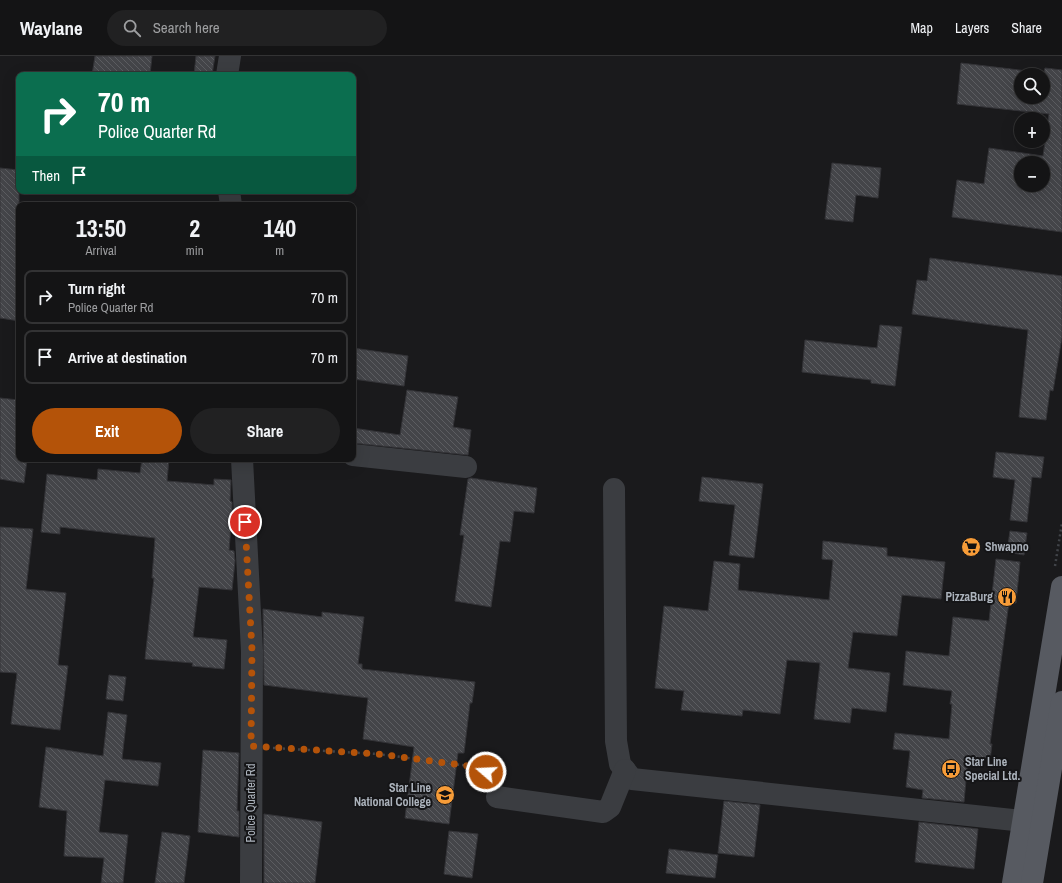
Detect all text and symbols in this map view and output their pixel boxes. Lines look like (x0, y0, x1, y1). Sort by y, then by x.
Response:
search box (107, 10, 387, 46)
text: Waylane (20, 15, 83, 41)
icon: search (121, 17, 143, 39)
text: Search here (153, 17, 220, 38)
text: Map (911, 19, 933, 37)
text: Layers (955, 19, 989, 37)
text: Share (1011, 19, 1042, 37)
map controls (1014, 68, 1050, 192)
button: search (1014, 68, 1050, 104)
text: 70 m (98, 83, 150, 121)
icon: right (32, 88, 84, 140)
button: + (1014, 112, 1050, 148)
text: Police Quarter Rd (98, 119, 216, 144)
button: − (1014, 156, 1050, 192)
icon: arrive (68, 164, 90, 186)
text: Then (32, 165, 60, 186)
text: 13:50 (76, 212, 126, 244)
text: 2 (189, 212, 200, 244)
text: 140 (263, 212, 296, 244)
text: Arrival (86, 242, 116, 259)
text: min (186, 242, 204, 259)
text: m (275, 242, 284, 259)
text: Turn right (68, 278, 125, 299)
icon: right (34, 286, 56, 308)
text: 70 m (311, 287, 338, 308)
text: Police Quarter Rd (68, 299, 153, 316)
icon: arrive (34, 346, 56, 368)
text: Arrive at destination (68, 347, 187, 368)
text: 70 m (311, 347, 338, 368)
button: Exit (32, 408, 182, 454)
button: Share (190, 408, 340, 454)
pin (228, 505, 262, 539)
icon: arrive (234, 511, 256, 533)
supermarket icon: Shwapno (960, 536, 982, 558)
place label: Shwapno (985, 539, 1029, 555)
restaurant icon: PizzaBurg (996, 586, 1018, 608)
place label: PizzaBurg (945, 589, 993, 605)
position arrow (465, 751, 507, 793)
place label: Star Line Special Ltd. (965, 754, 1021, 784)
bus stop icon: Star Line Special Ltd. (940, 758, 962, 780)
street label: Police Quarter Rd (243, 764, 259, 842)
place label: Star Line National College (354, 780, 432, 810)
school or university icon: Star Line National College (434, 784, 456, 806)

